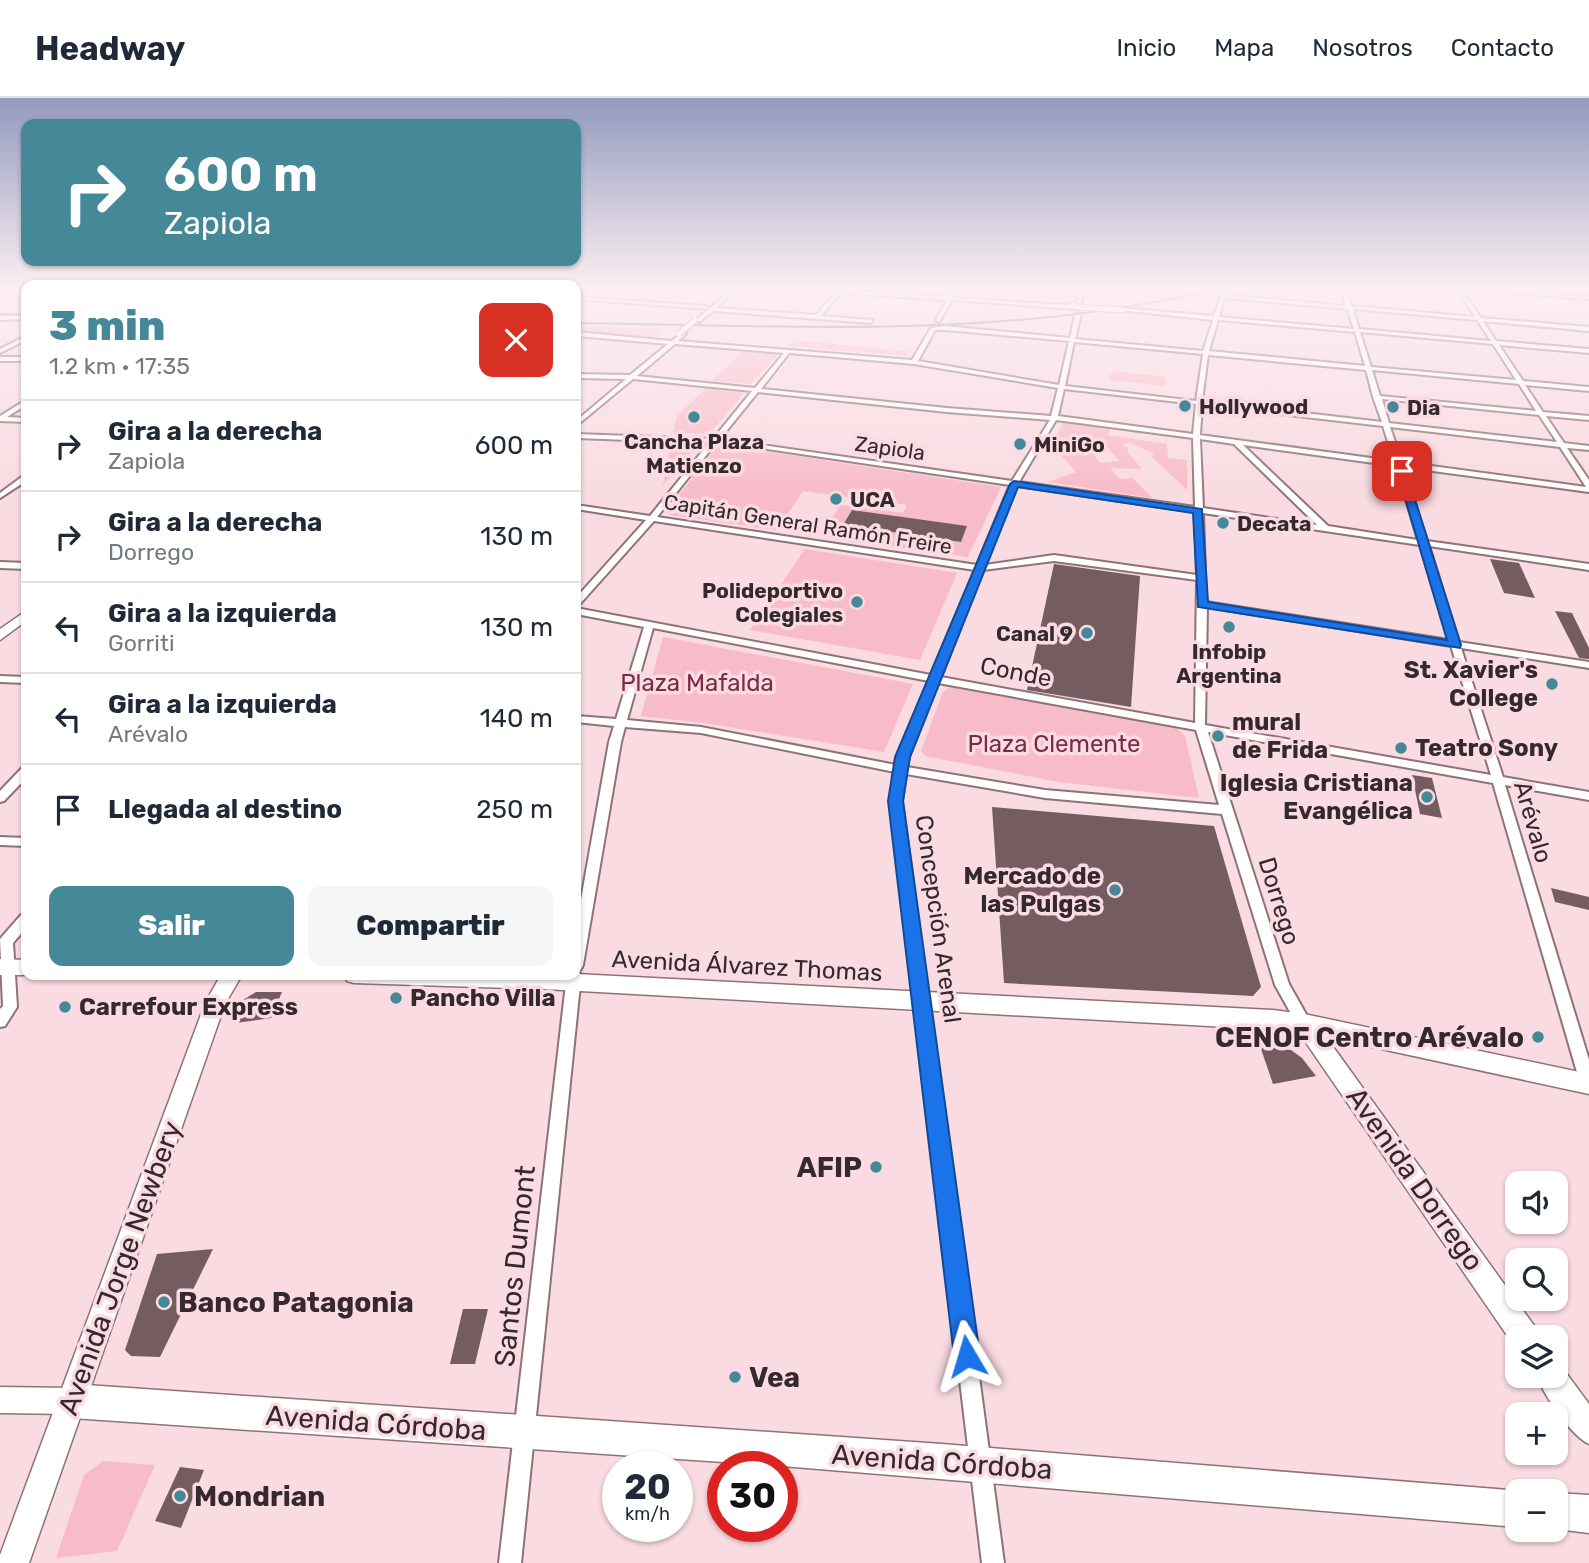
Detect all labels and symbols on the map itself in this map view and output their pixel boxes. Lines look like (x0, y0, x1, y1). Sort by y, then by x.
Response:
place label: Hollywood (1199, 394, 1308, 419)
place label: Dia (1407, 395, 1440, 420)
marker: Hollywood (1177, 398, 1193, 414)
marker: Dia (1385, 399, 1401, 415)
marker: Cancha Plaza Matienzo (686, 409, 702, 425)
place label: Cancha Plaza Matienzo (624, 429, 764, 478)
street label: Zapiola (853, 431, 927, 465)
place label: MiniGo (1034, 432, 1105, 457)
marker: MiniGo (1012, 436, 1028, 452)
pin (1372, 441, 1432, 501)
place label: UCA (850, 487, 895, 512)
street label: Capitán General Ramón Freire (662, 489, 954, 559)
marker: UCA (828, 491, 844, 507)
place label: Decata (1237, 511, 1311, 536)
marker: Decata (1215, 515, 1231, 531)
place label: Polideportivo Colegiales (702, 578, 843, 627)
marker: Polideportivo Colegiales (849, 594, 865, 610)
marker: Infobip Argentina (1221, 619, 1237, 635)
place label: Canal 9 (996, 621, 1073, 646)
marker: Canal 9 (1079, 625, 1095, 641)
place label: Infobip Argentina (1176, 639, 1282, 688)
street label: Conde (978, 651, 1054, 693)
place label: St. Xavier's College (1404, 656, 1538, 712)
park label: Plaza Mafalda (620, 669, 774, 697)
marker: St. Xavier's College (1544, 676, 1560, 692)
place label: mural de Frida (1232, 708, 1328, 764)
marker: mural de Frida (1210, 728, 1226, 744)
park label: Plaza Clemente (967, 730, 1141, 758)
place label: Teatro Sony (1415, 734, 1558, 762)
marker: Teatro Sony (1393, 740, 1409, 756)
place label: Iglesia Cristiana Evangélica (1220, 769, 1413, 825)
street label: Arévalo (1508, 778, 1558, 866)
marker: Iglesia Cristiana Evangélica (1419, 789, 1435, 805)
street label: Concepción Arenal (910, 813, 966, 1025)
street label: Dorrego (1252, 854, 1306, 948)
place label: Mercado de las Pulgas (963, 862, 1101, 918)
marker: Mercado de las Pulgas (1107, 882, 1123, 898)
street label: Avenida Álvarez Thomas (611, 945, 883, 987)
place label: Pancho Villa (410, 984, 556, 1012)
marker: Pancho Villa (388, 990, 404, 1006)
place label: Carrefour Express (79, 993, 298, 1021)
marker: Carrefour Express (57, 999, 73, 1015)
place label: CENOF Centro Arévalo (1215, 1021, 1524, 1054)
marker: CENOF Centro Arévalo (1530, 1029, 1546, 1045)
street label: Avenida Dorrego (1340, 1081, 1490, 1277)
street label: Avenida Jorge Newbery (51, 1117, 189, 1419)
place label: AFIP (797, 1151, 862, 1184)
marker: AFIP (868, 1159, 884, 1175)
street label: Santos Dumont (488, 1163, 542, 1368)
place label: Banco Patagonia (178, 1286, 414, 1319)
marker: Banco Patagonia (156, 1294, 172, 1310)
position arrow (930, 1319, 1004, 1393)
place label: Vea (749, 1361, 800, 1394)
marker: Vea (727, 1369, 743, 1385)
street label: Avenida Córdoba (265, 1399, 487, 1447)
street label: Avenida Córdoba (831, 1438, 1053, 1486)
speed limit sign: 30 (707, 1451, 798, 1542)
place label: Mondrian (194, 1480, 325, 1513)
marker: Mondrian (172, 1488, 188, 1504)

